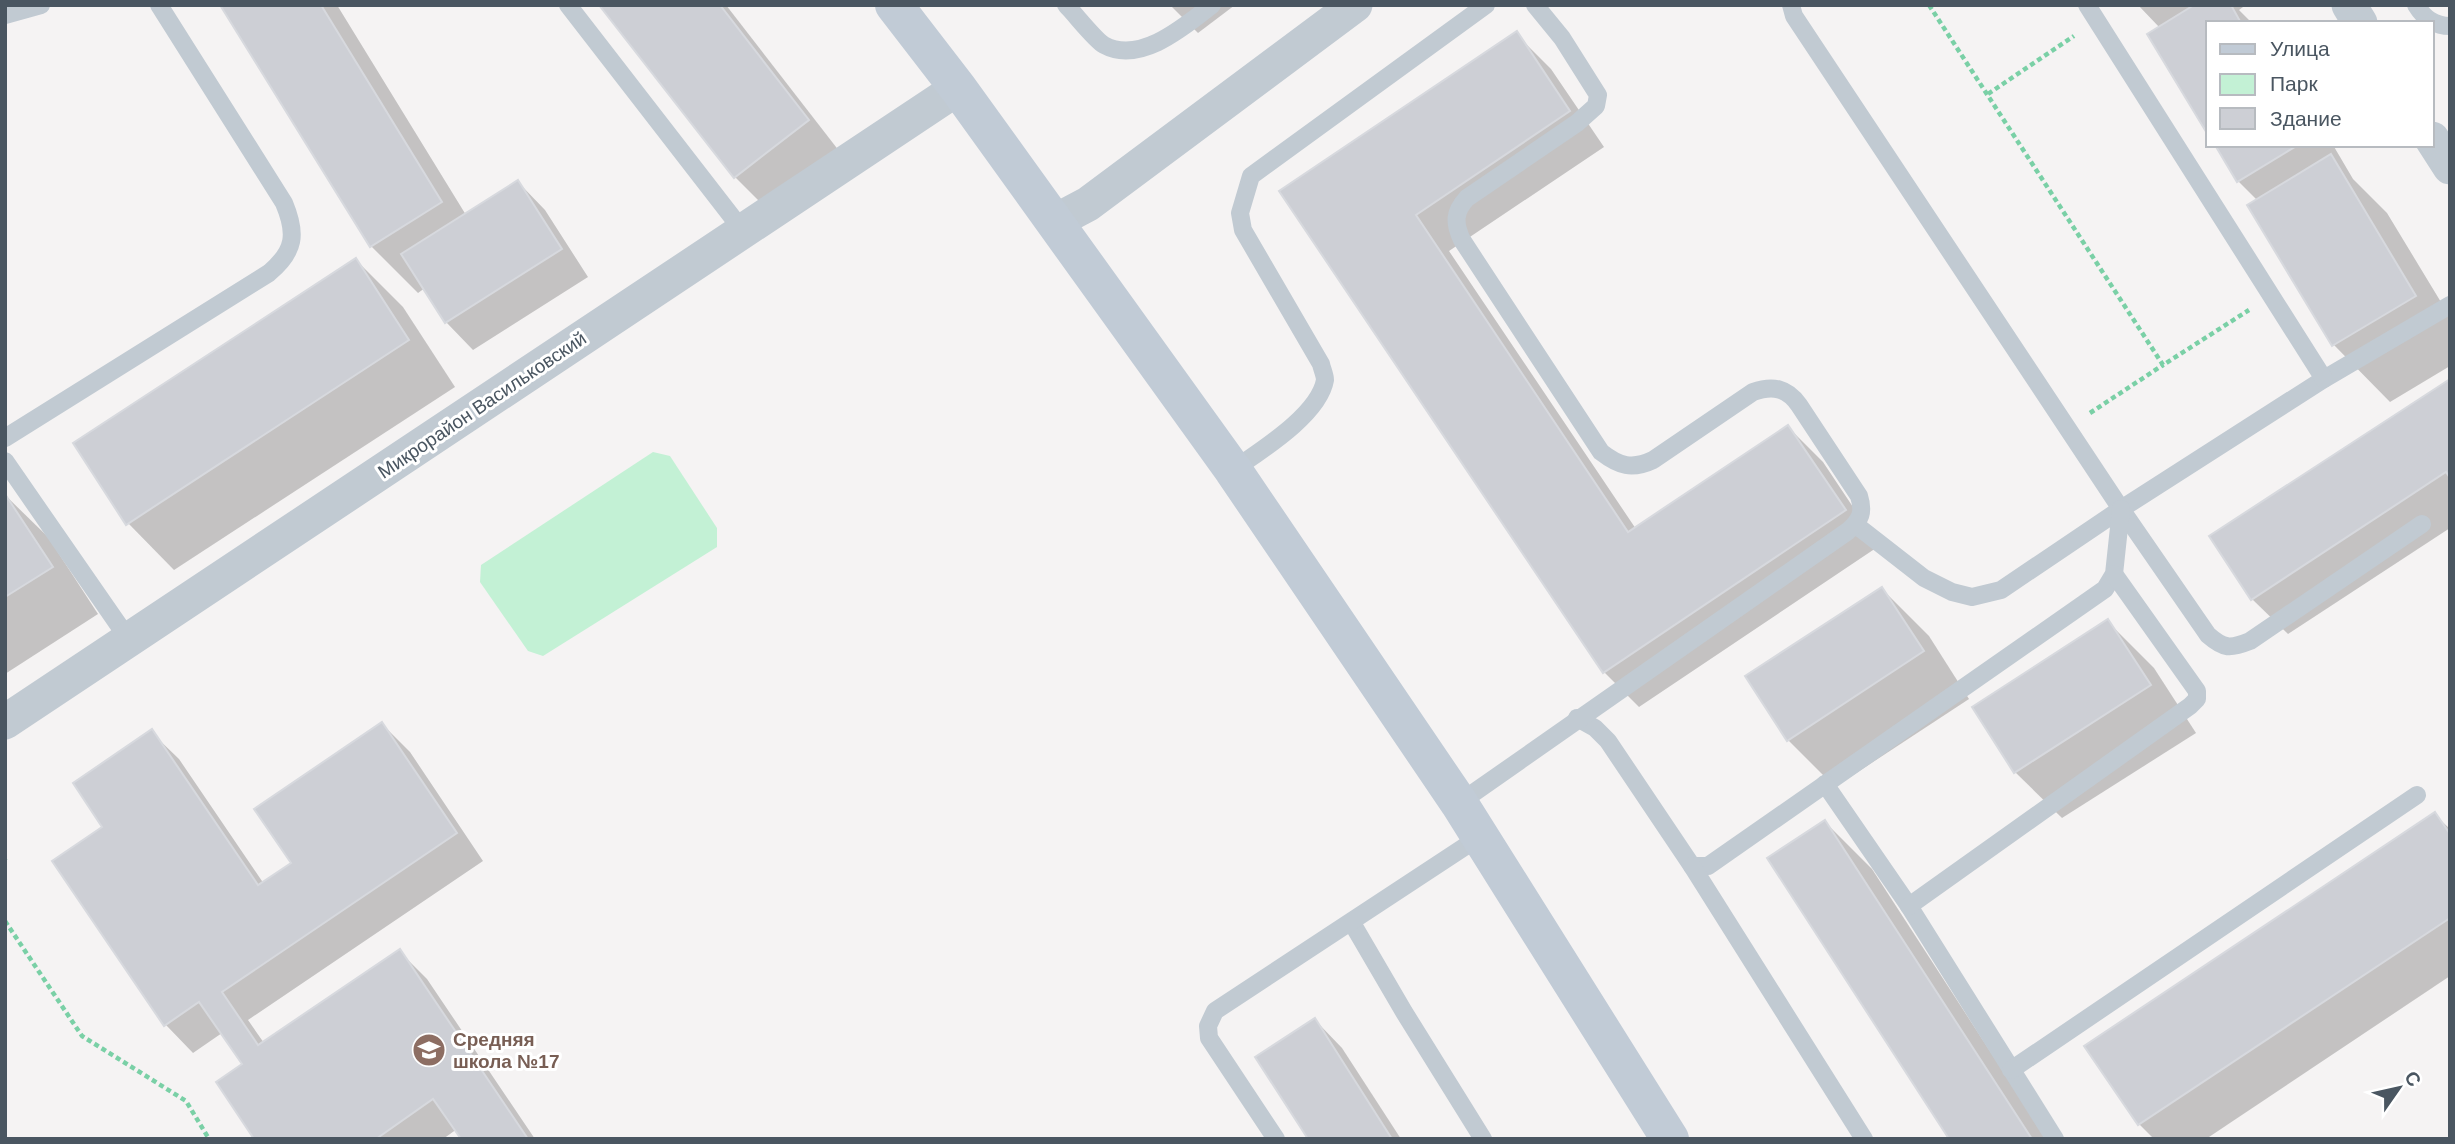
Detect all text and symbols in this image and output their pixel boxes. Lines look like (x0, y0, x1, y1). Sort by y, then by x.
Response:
legend (2206, 21, 2434, 147)
text: Улица (2270, 37, 2330, 60)
text: Парк (2270, 72, 2318, 95)
text: Здание (2270, 107, 2342, 130)
street label: Микрорайон Васильковский (374, 327, 590, 483)
place label: Средняя школа №17 (453, 1029, 559, 1072)
school or university icon: Средняя школа №17 (410, 1031, 448, 1069)
north arrow (2364, 1053, 2434, 1123)
text: С (2400, 1067, 2425, 1091)

